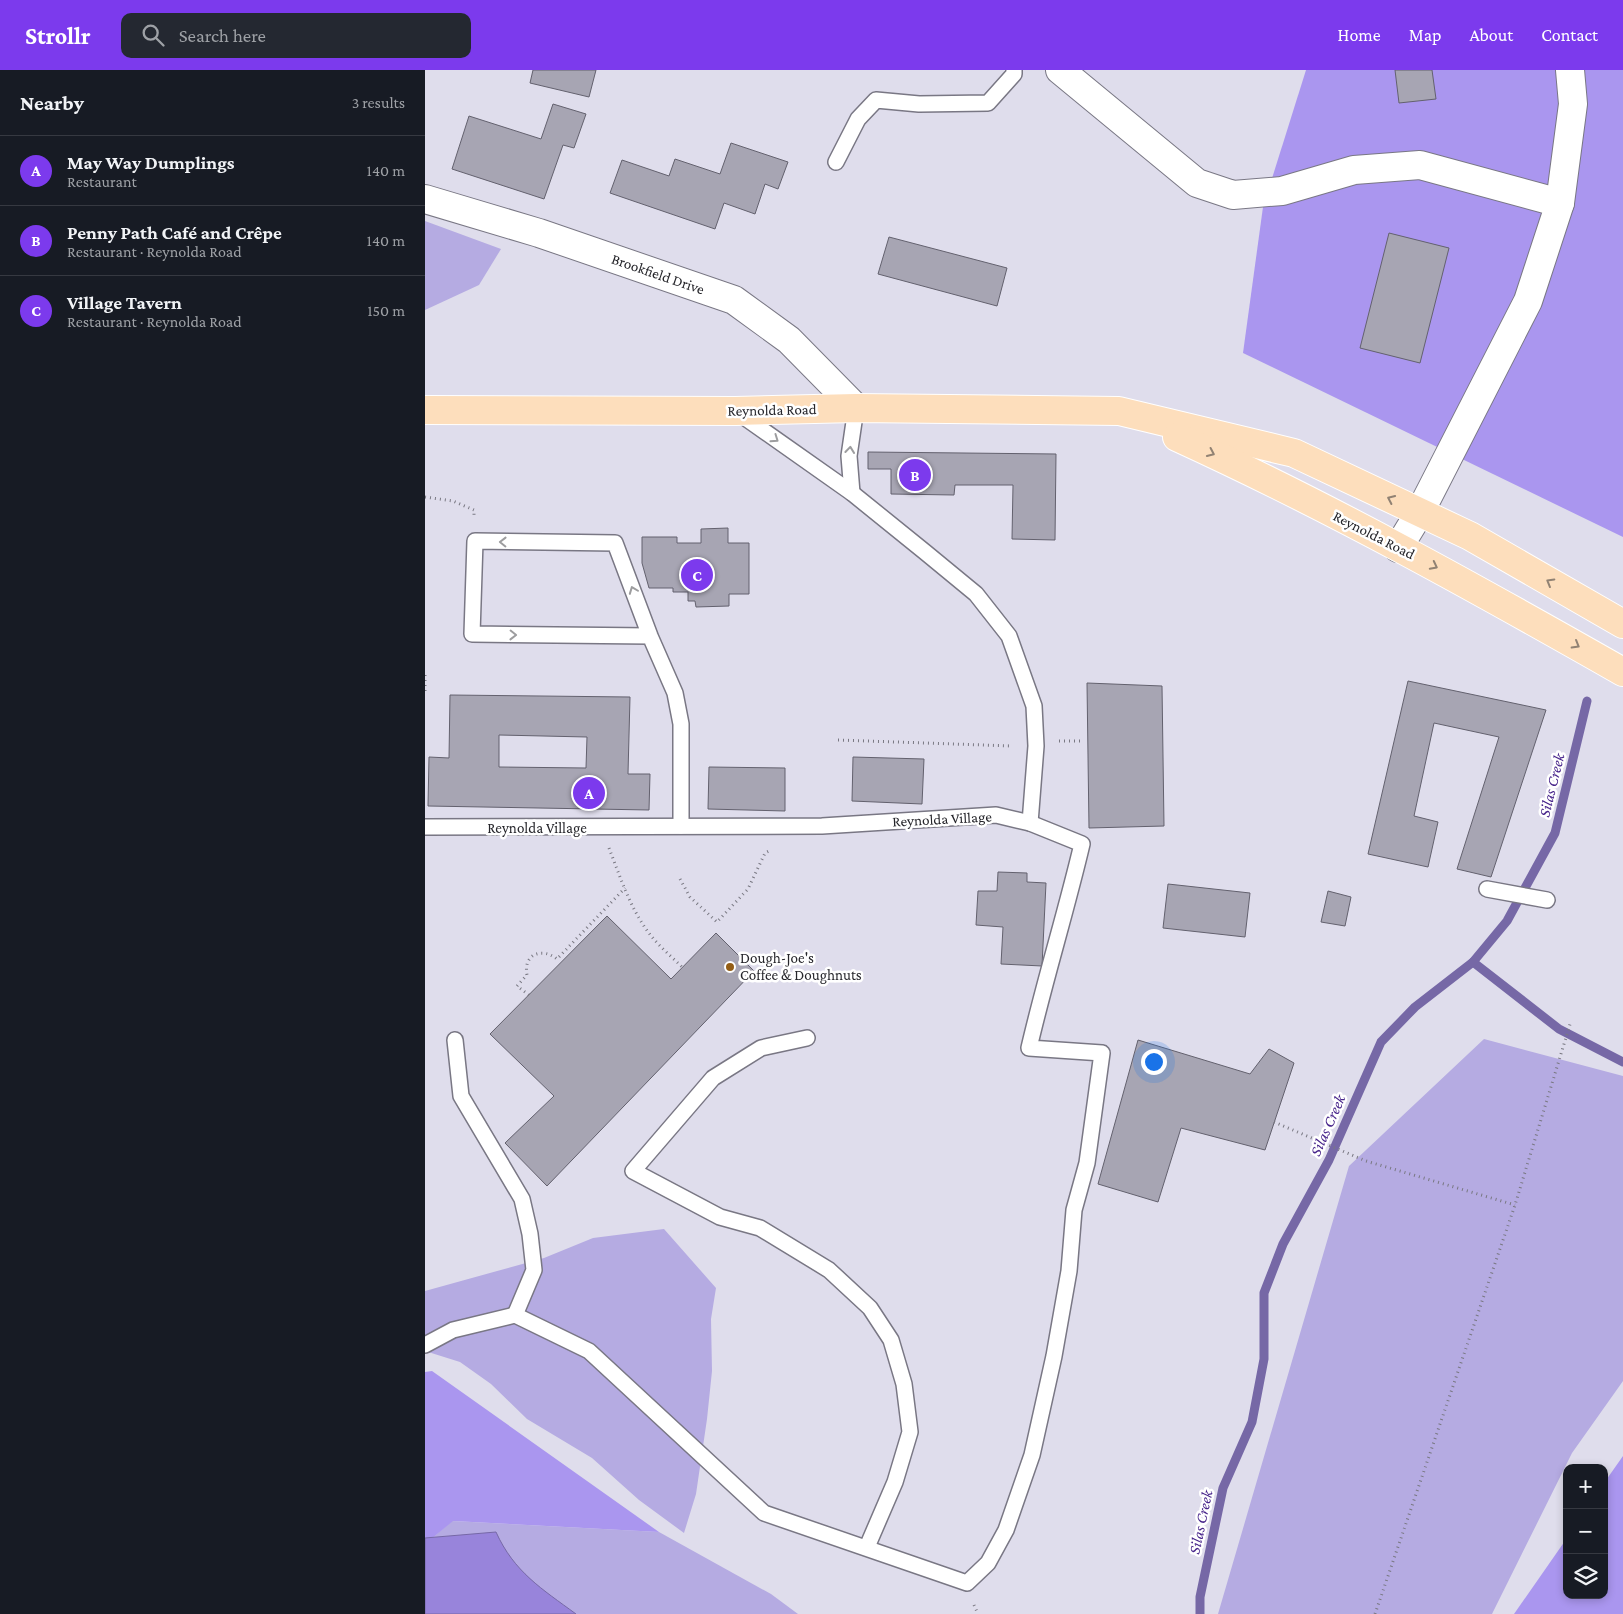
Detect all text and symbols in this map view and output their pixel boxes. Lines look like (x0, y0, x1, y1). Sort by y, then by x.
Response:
search box (121, 13, 471, 58)
icon: search (139, 21, 167, 49)
text: Strollr (25, 22, 91, 49)
text: Search here (179, 25, 266, 46)
text: Home (1338, 25, 1381, 45)
text: Map (1409, 25, 1441, 45)
text: About (1469, 25, 1513, 45)
text: Contact (1541, 25, 1598, 45)
text: Nearby (20, 91, 84, 115)
text: 3 results (352, 94, 405, 111)
text: May Way Dumplings (67, 152, 234, 173)
text: A (31, 162, 41, 179)
text: 140 m (367, 162, 405, 179)
text: Restaurant (67, 173, 137, 190)
text: Penny Path Café and Crêpe (67, 222, 282, 243)
text: B (31, 232, 41, 249)
text: 140 m (367, 232, 405, 249)
text: Restaurant · Reynolda Road (67, 243, 242, 260)
street label: Brookfield Drive (609, 251, 707, 298)
text: Village Tavern (67, 292, 182, 313)
text: C (31, 302, 41, 319)
text: 150 m (367, 302, 405, 319)
text: Restaurant · Reynolda Road (67, 313, 242, 330)
street label: Reynolda Road (727, 401, 817, 420)
one-way arrow (769, 433, 779, 442)
one-way arrow (844, 446, 855, 454)
one-way arrow (1206, 446, 1215, 457)
pin: B (899, 456, 931, 494)
one-way arrow (1387, 494, 1396, 505)
street label: Reynolda Road (1330, 508, 1417, 563)
one-way arrow (499, 537, 506, 547)
pin: C (681, 556, 713, 594)
one-way arrow (1429, 560, 1438, 570)
one-way arrow (1547, 579, 1556, 589)
one-way arrow (629, 587, 639, 595)
one-way arrow (510, 629, 518, 640)
one-way arrow (1570, 639, 1579, 649)
water label: Silas Creek (1535, 751, 1568, 819)
pin: A (573, 774, 605, 812)
street label: Reynolda Village (892, 808, 993, 831)
street label: Reynolda Village (487, 820, 587, 837)
place label: Dough-Joe's Coffee & Doughnuts (740, 950, 862, 984)
marker: Dough-Joe's Coffee & Doughnuts (724, 961, 736, 973)
your location (1141, 1049, 1167, 1075)
water label: Silas Creek (1306, 1091, 1349, 1158)
map controls (1563, 1464, 1608, 1599)
button: + (1563, 1464, 1608, 1509)
water label: Silas Creek (1185, 1488, 1216, 1556)
button: − (1563, 1509, 1608, 1554)
button: layers (1563, 1554, 1608, 1599)

